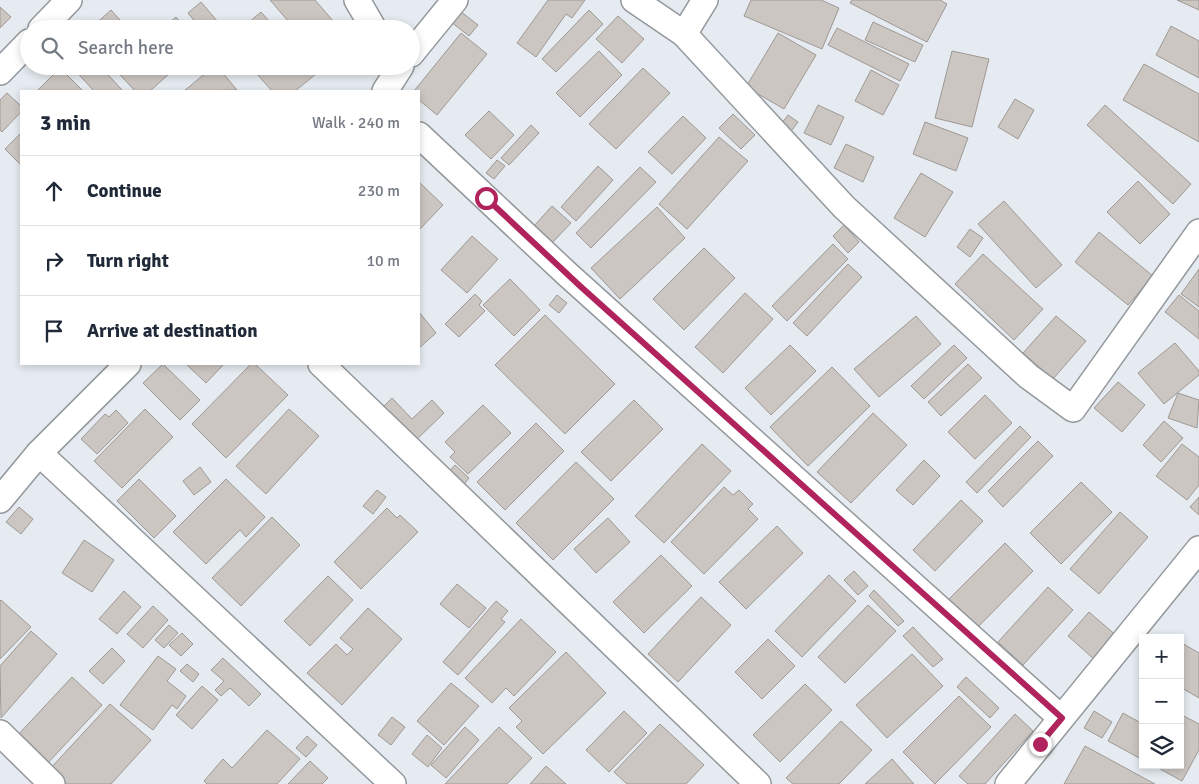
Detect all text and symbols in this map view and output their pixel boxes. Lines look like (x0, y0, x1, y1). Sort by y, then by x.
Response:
search box (20, 20, 420, 75)
icon: search (38, 34, 66, 62)
text: Search here (78, 36, 174, 60)
text: 3 min (40, 110, 91, 136)
text: Walk · 240 m (312, 113, 400, 133)
icon: ahead (40, 177, 68, 205)
text: Continue (87, 179, 162, 203)
text: 230 m (358, 181, 400, 201)
route start (475, 187, 498, 210)
icon: right (40, 247, 68, 275)
text: Turn right (87, 249, 169, 273)
text: 10 m (366, 251, 400, 271)
icon: arrive (40, 317, 68, 345)
text: Arrive at destination (87, 319, 258, 343)
map controls (1139, 634, 1184, 769)
button: + (1139, 634, 1184, 679)
button: − (1139, 679, 1184, 724)
button: layers (1139, 724, 1184, 769)
route end (1029, 733, 1052, 756)

